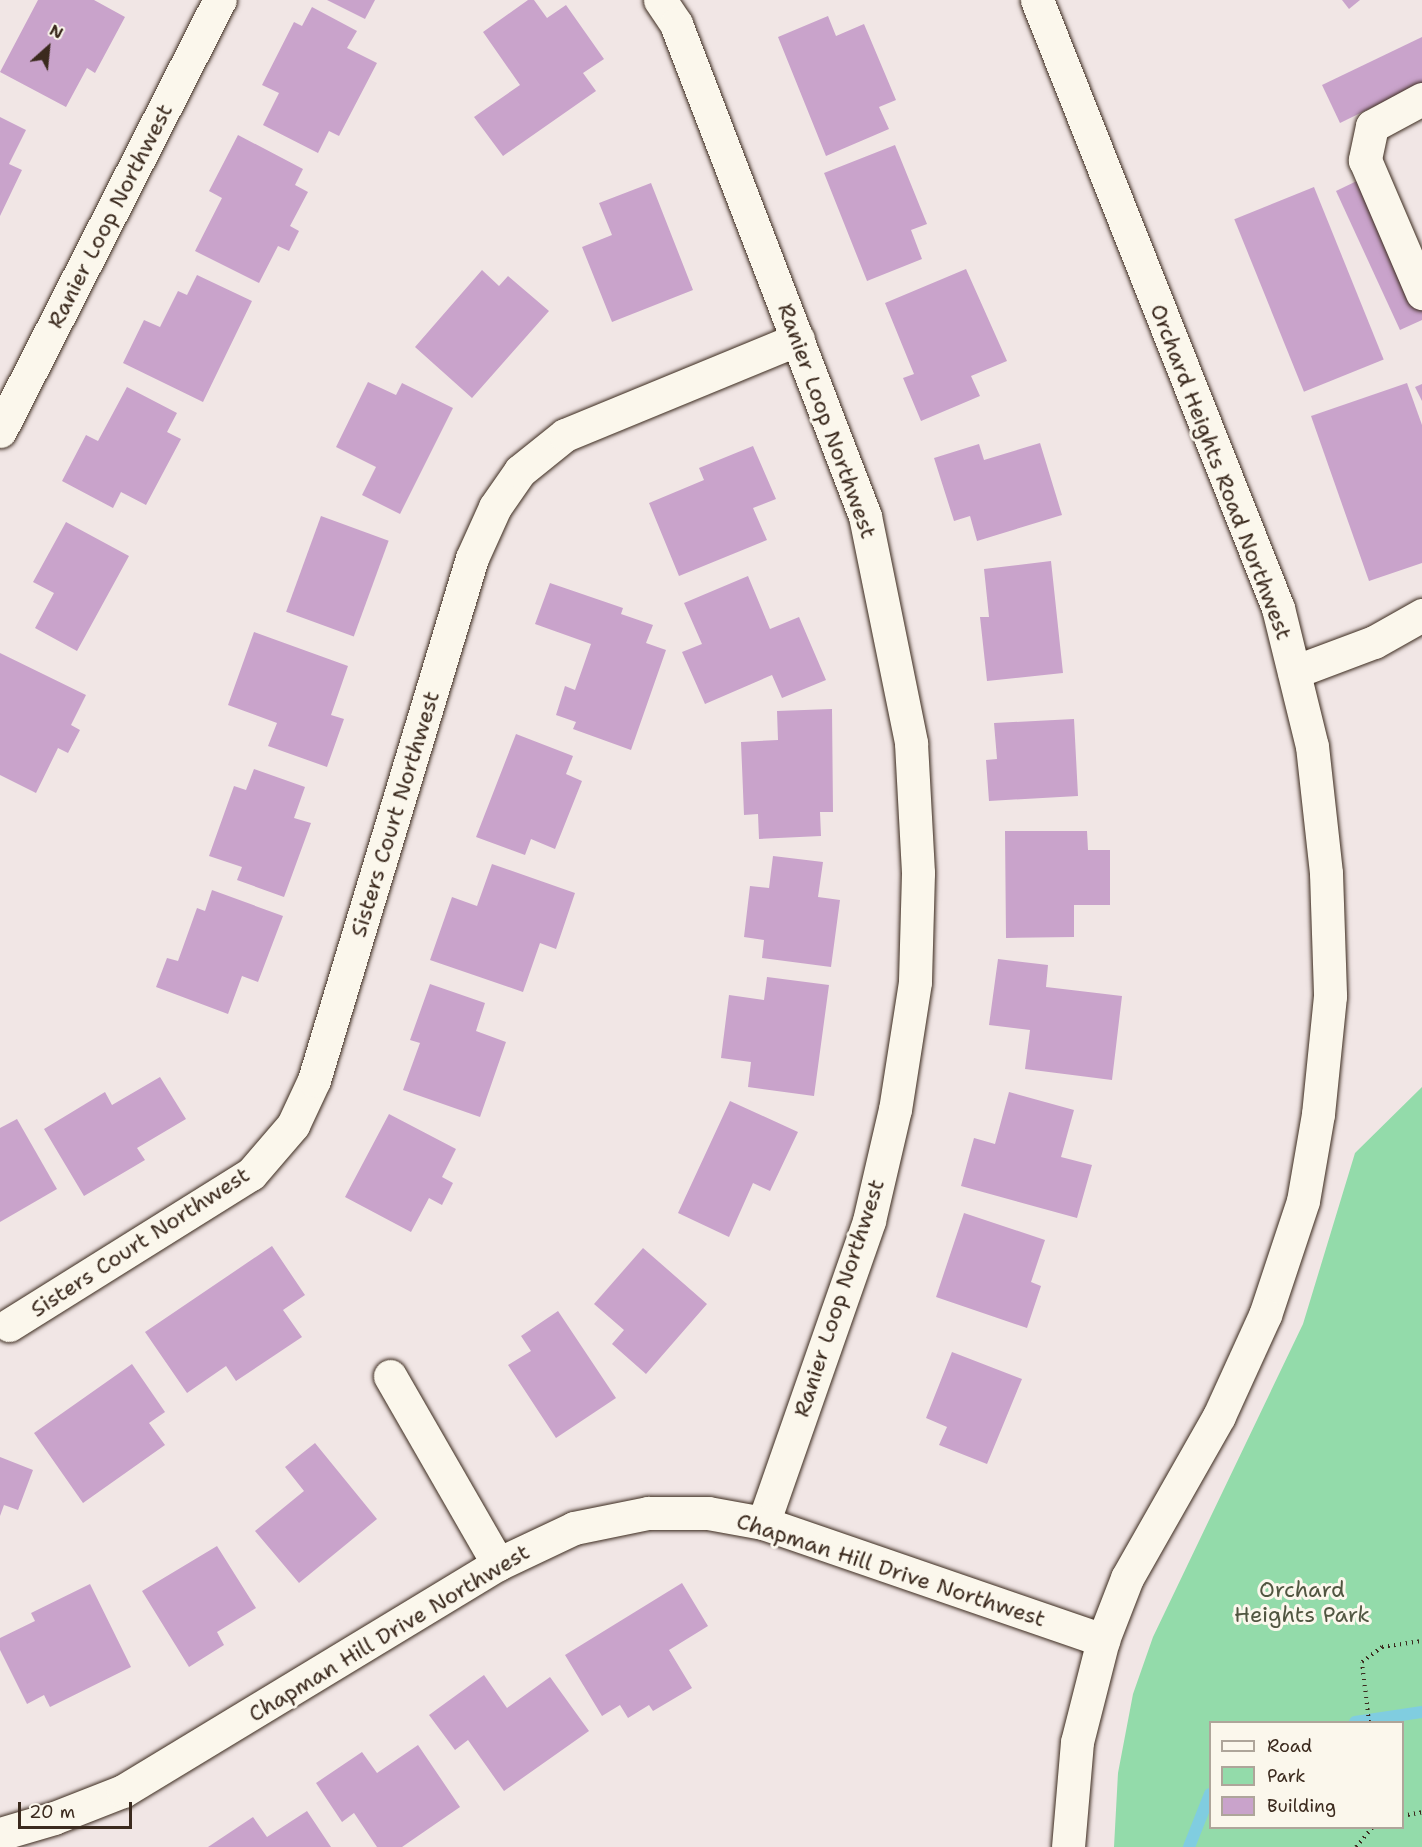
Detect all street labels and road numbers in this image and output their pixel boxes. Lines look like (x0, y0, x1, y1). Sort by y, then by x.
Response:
street label: Ranier Loop Northwest (42, 99, 178, 333)
street label: Ranier Loop Northwest (772, 300, 882, 542)
street label: Orchard Heights Road Northwest (1145, 300, 1297, 644)
street label: Sisters Court Northwest (345, 688, 445, 940)
street label: Sisters Court Northwest (25, 1161, 255, 1323)
street label: Ranier Loop Northwest (788, 1176, 890, 1420)
street label: Chapman Hill Drive Northwest (733, 1508, 1049, 1632)
street label: Chapman Hill Drive Northwest (244, 1538, 534, 1728)

